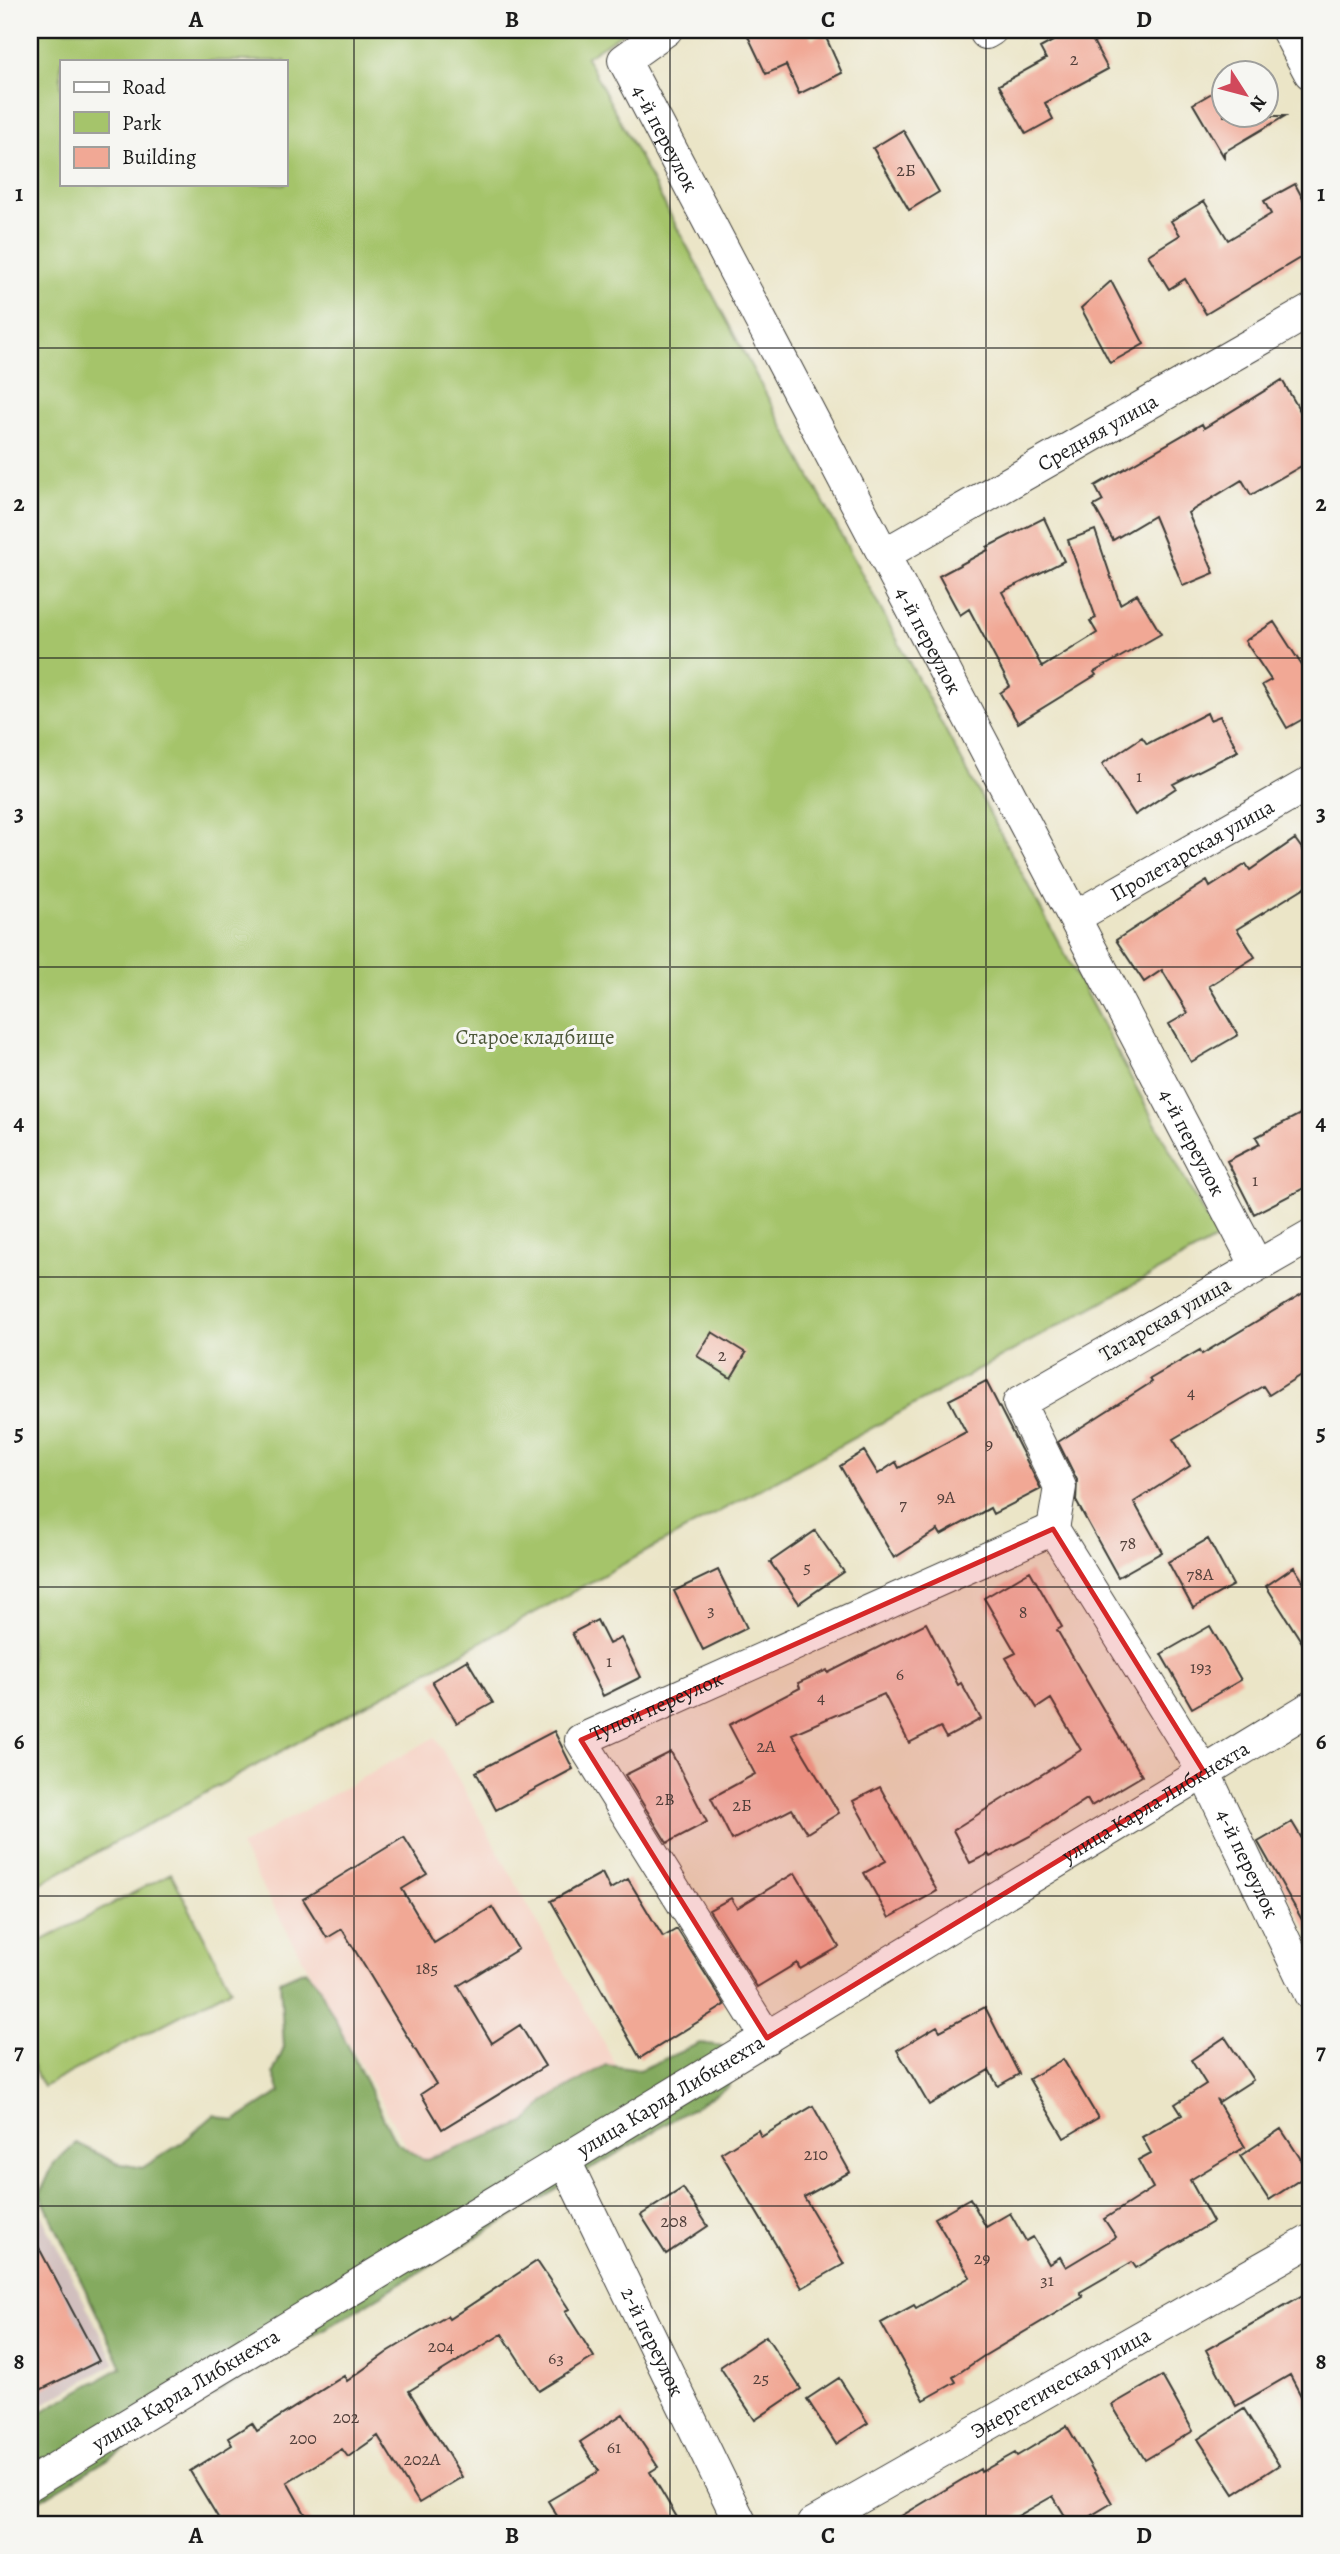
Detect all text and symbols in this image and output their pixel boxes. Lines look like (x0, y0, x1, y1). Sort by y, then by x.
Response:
text: A (188, 4, 204, 35)
text: B (505, 4, 519, 35)
text: C (821, 4, 835, 35)
text: D (1136, 4, 1152, 35)
house number: 2 (1070, 47, 1079, 71)
legend (60, 60, 287, 186)
north arrow (1210, 60, 1280, 130)
text: Road (122, 73, 166, 101)
street label: 4-й переулок (625, 80, 705, 197)
text: N (1243, 90, 1273, 117)
text: Park (122, 109, 162, 137)
text: Building (122, 143, 197, 171)
house number: 2Б (896, 158, 916, 182)
text: 1 (15, 178, 23, 209)
text: 1 (1317, 178, 1325, 209)
street label: Средняя улица (1032, 387, 1163, 478)
text: 2 (13, 488, 25, 519)
text: 2 (1315, 488, 1327, 519)
street label: 4-й переулок (889, 582, 968, 699)
house number: 1 (1136, 764, 1142, 788)
street label: Пролетарская улица (1105, 792, 1279, 908)
text: 3 (14, 798, 24, 829)
text: 3 (1316, 798, 1326, 829)
park label: Старое кладбище (455, 1023, 615, 1051)
street label: 4-й переулок (1152, 1084, 1232, 1201)
text: 4 (14, 1107, 25, 1138)
text: 4 (1316, 1107, 1327, 1138)
house number: 1 (1252, 1168, 1258, 1192)
street label: Татарская улица (1094, 1270, 1236, 1368)
house number: 2 (718, 1343, 727, 1367)
house number: 4 (1187, 1380, 1195, 1404)
text: 5 (14, 1417, 24, 1448)
text: 5 (1316, 1417, 1326, 1448)
house number: 9 (985, 1432, 993, 1456)
house number: 9А (937, 1485, 956, 1509)
house number: 7 (899, 1492, 907, 1516)
house number: 78 (1120, 1531, 1136, 1555)
house number: 5 (803, 1555, 811, 1579)
house number: 78А (1187, 1562, 1214, 1586)
house number: 3 (707, 1598, 715, 1622)
house number: 8 (1019, 1600, 1027, 1624)
house number: 1 (606, 1649, 612, 1673)
house number: 193 (1190, 1655, 1212, 1679)
house number: 6 (896, 1662, 904, 1686)
street label: Тупой переулок (586, 1664, 727, 1748)
house number: 4 (817, 1685, 825, 1709)
text: 6 (14, 1726, 25, 1757)
text: 6 (1316, 1726, 1327, 1757)
house number: 2А (756, 1734, 776, 1758)
street label: улица Карла Либкнехта (1056, 1734, 1255, 1870)
house number: 2В (655, 1787, 675, 1811)
house number: 2Б (732, 1793, 752, 1817)
street label: 4-й переулок (1210, 1804, 1286, 1923)
house number: 185 (416, 1956, 438, 1980)
street label: улица Карла Либкнехта (571, 2028, 770, 2164)
text: 7 (14, 2036, 24, 2067)
text: 7 (1316, 2036, 1326, 2067)
house number: 210 (804, 2142, 828, 2166)
house number: 208 (661, 2209, 687, 2233)
house number: 29 (974, 2246, 990, 2270)
house number: 31 (1040, 2268, 1054, 2292)
street label: 2-й переулок (614, 2282, 691, 2401)
street label: Энергетическая улица (966, 2321, 1156, 2445)
street label: улица Карла Либкнехта (86, 2322, 285, 2458)
house number: 204 (428, 2334, 454, 2358)
text: 8 (13, 2346, 25, 2377)
house number: 63 (548, 2346, 564, 2370)
text: 8 (1315, 2346, 1327, 2377)
house number: 25 (753, 2366, 769, 2390)
house number: 202 (333, 2405, 360, 2429)
house number: 200 (289, 2426, 317, 2450)
house number: 61 (607, 2435, 621, 2459)
house number: 202А (403, 2447, 441, 2471)
text: A (188, 2520, 204, 2551)
text: B (505, 2520, 519, 2551)
text: C (821, 2520, 835, 2551)
text: D (1136, 2520, 1152, 2551)

